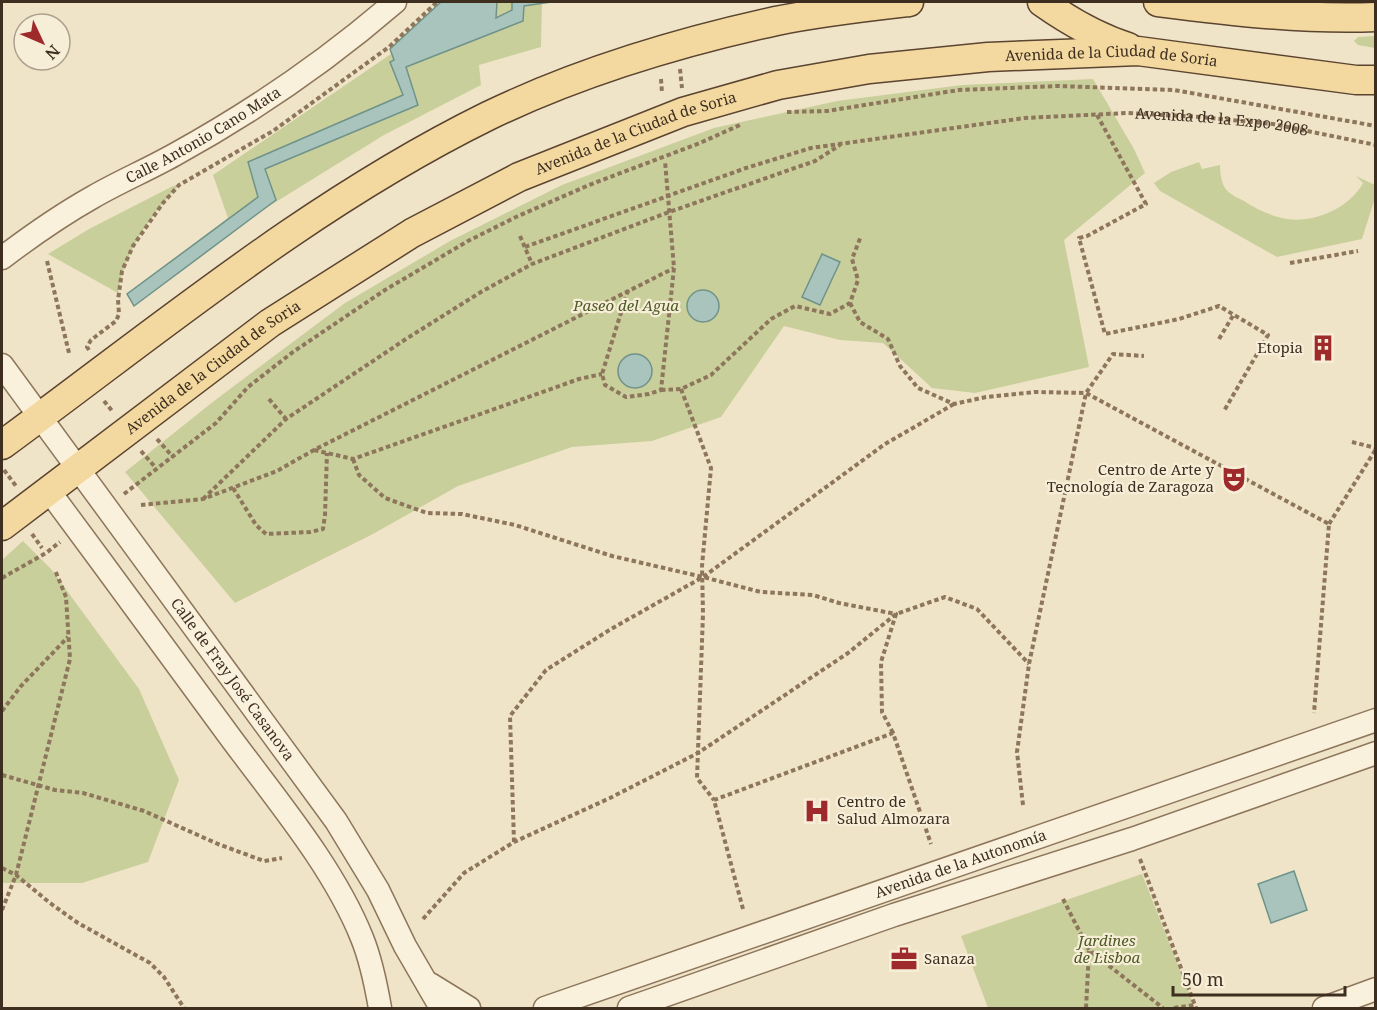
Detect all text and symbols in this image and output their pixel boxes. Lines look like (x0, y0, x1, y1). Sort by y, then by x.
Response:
north arrow (12, 12, 72, 72)
text: N (40, 40, 65, 65)
street label: Avenida de la Ciudad de Soria (1005, 40, 1219, 71)
street label: Calle Antonio Cano Mata (122, 82, 284, 187)
street label: Avenida de la Ciudad de Soria (532, 86, 739, 179)
street label: Avenida de la Expo 2008 (1135, 102, 1310, 140)
street label: Avenida de la Ciudad de Soria (121, 295, 304, 438)
park label: Paseo del Agua (572, 295, 679, 315)
building icon: Etopia (1308, 333, 1338, 363)
place label: Etopia (1257, 337, 1303, 357)
place label: Centro de Arte y Tecnología de Zaragoza (1047, 459, 1215, 496)
theatre icon: Centro de Arte y Tecnología de Zaragoza (1219, 464, 1249, 494)
street label: Calle de Fray José Casanova (167, 594, 300, 765)
place label: Centro de Salud Almozara (837, 791, 950, 828)
hospital icon: Centro de Salud Almozara (802, 796, 832, 826)
street label: Avenida de la Autonomía (872, 824, 1049, 902)
park label: Jardines de Lisboa (1074, 930, 1141, 967)
office icon: Sanaza (889, 944, 919, 974)
place label: Sanaza (924, 948, 975, 968)
scale bar (1173, 959, 1346, 997)
text: 50 m (1182, 967, 1224, 991)

